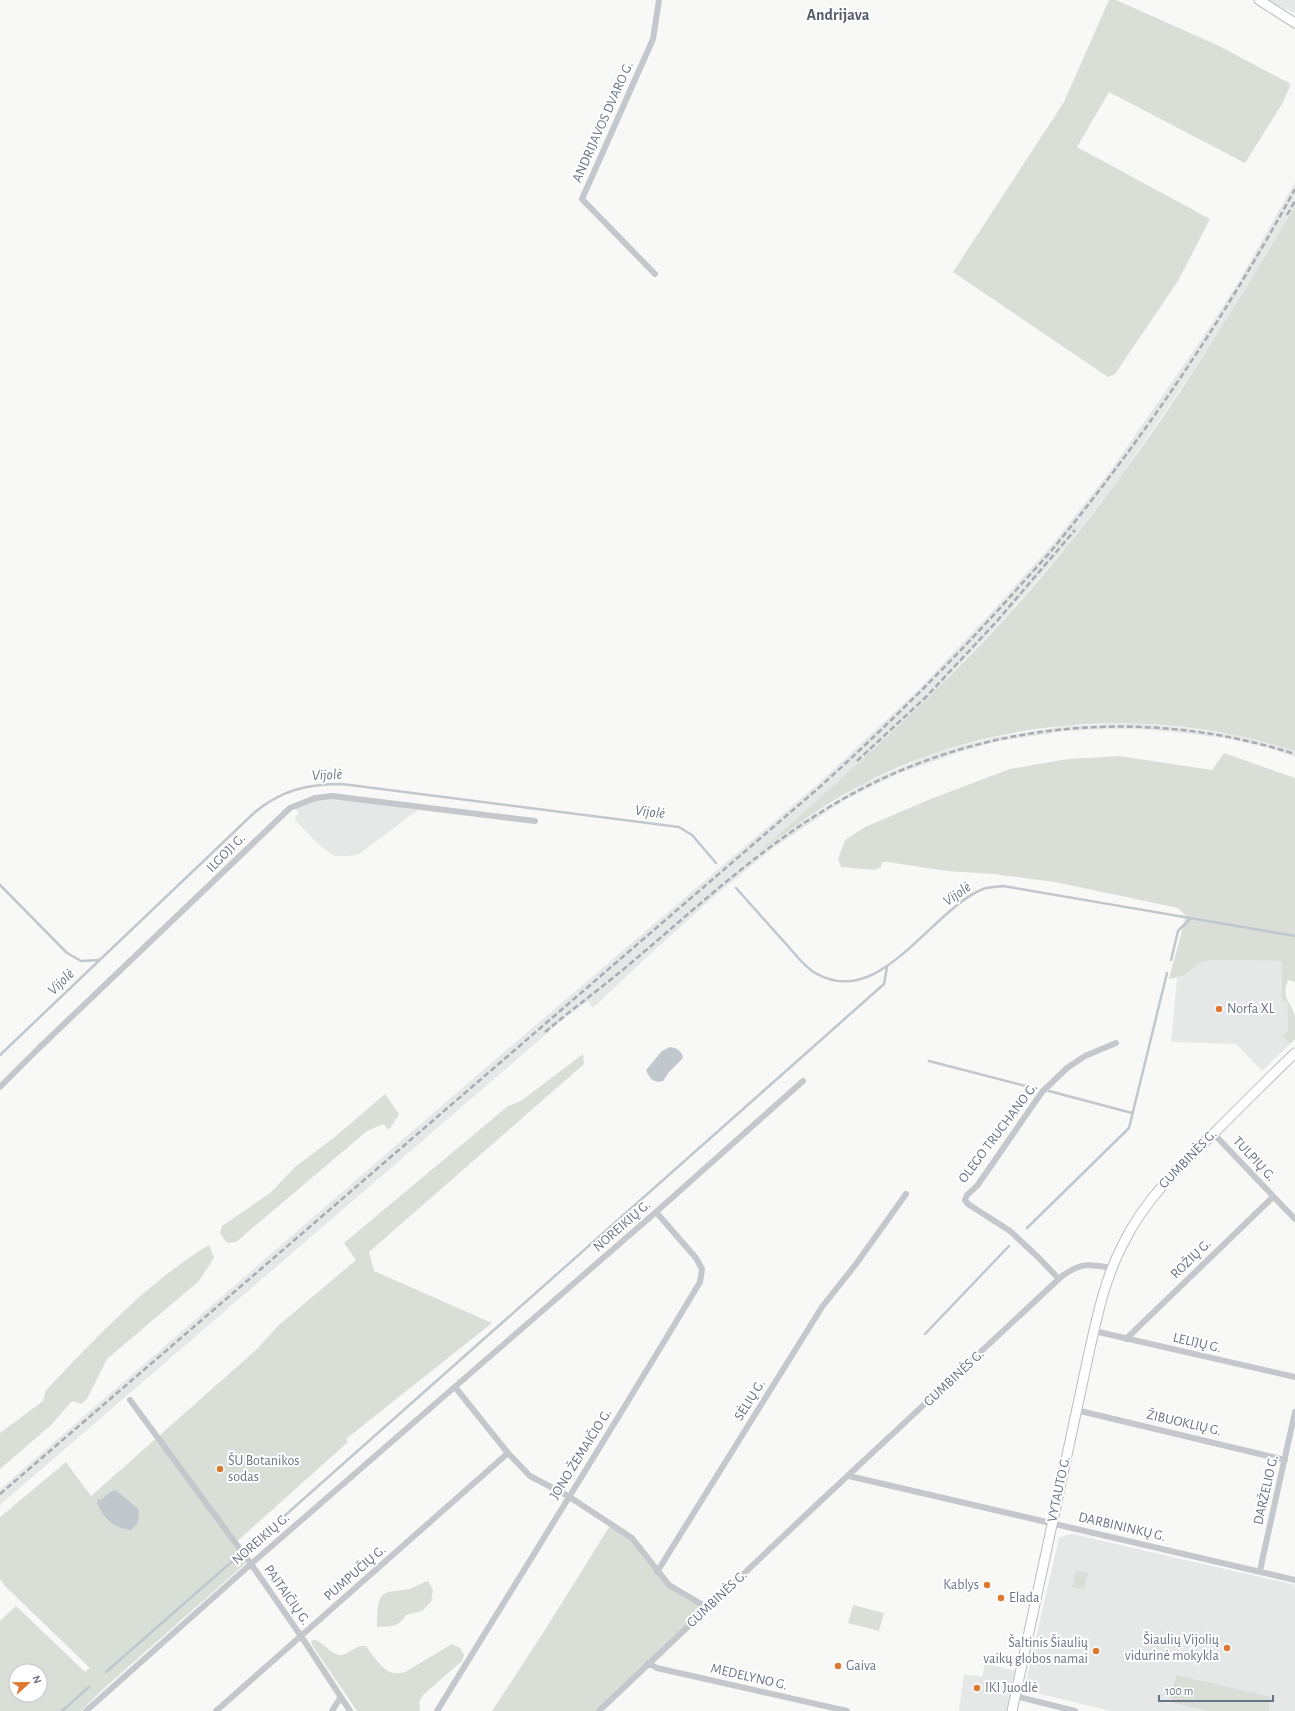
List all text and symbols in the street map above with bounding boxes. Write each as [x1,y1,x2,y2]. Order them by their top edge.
district label: Andrijava [807,7,870,24]
street label: ANDRIJAVOS DVARO G. [570,59,636,185]
water label: Vijolė [311,767,343,783]
water label: Vijolė [634,803,666,821]
street label: ILGOJI G. [204,831,248,875]
water label: Vijolė [940,879,974,909]
water label: Vijolė [45,966,77,998]
place label: Norfa XL [1227,1002,1275,1016]
marker: Norfa XL [1214,1004,1224,1014]
street label: OLEGO TRUCHANO G. [956,1080,1040,1186]
street label: GUMBINĖS G. [1154,1125,1220,1191]
street label: TULPIŲ G. [1230,1134,1278,1184]
street label: NOREIKIŲ G. [591,1198,653,1254]
street label: ROŽIŲ G. [1167,1235,1214,1282]
street label: LELIJŲ G. [1171,1331,1223,1355]
street label: GUMBINĖS G. [919,1345,987,1409]
street label: SĖLIŲ G. [729,1375,768,1423]
street label: JONO ŽEMAIČIO G. [546,1405,614,1502]
street label: ŽIBUOKLIŲ G. [1145,1406,1223,1438]
place label: ŠU Botanikos sodas [228,1452,300,1484]
street label: DARŽELIO G. [1249,1453,1281,1526]
street label: VYTAUTO G. [1045,1455,1073,1523]
marker: ŠU Botanikos sodas [215,1464,225,1474]
street label: DARBININKŲ G. [1077,1510,1167,1544]
street label: NOREIKIŲ G. [230,1511,292,1567]
street label: PUMPUČIŲ G. [320,1541,389,1603]
street label: PAITAIČIŲ G. [261,1561,314,1628]
street label: GUMBINĖS G. [682,1566,750,1630]
place label: Kablys [943,1578,979,1592]
marker: Kablys [982,1580,992,1590]
place label: Elada [1009,1591,1040,1605]
marker: Elada [996,1593,1006,1603]
place label: Šiaulių Vijolių vidurinė mokykla [1125,1631,1220,1663]
place label: Šaltinis Šiaulių vaikų globos namai [983,1634,1089,1666]
marker: Šiaulių Vijolių vidurinė mokykla [1222,1643,1232,1653]
marker: Šaltinis Šiaulių vaikų globos namai [1091,1646,1101,1656]
place label: Gaiva [846,1659,877,1673]
street label: MEDELYNO G. [709,1661,789,1693]
marker: Gaiva [833,1661,843,1671]
north arrow [8,1663,48,1703]
text: N [30,1674,43,1685]
scale bar [1159,1677,1273,1703]
place label: IKI Juodlė [985,1681,1038,1695]
marker: IKI Juodlė [972,1683,982,1693]
text: 100 m [1165,1685,1193,1697]

